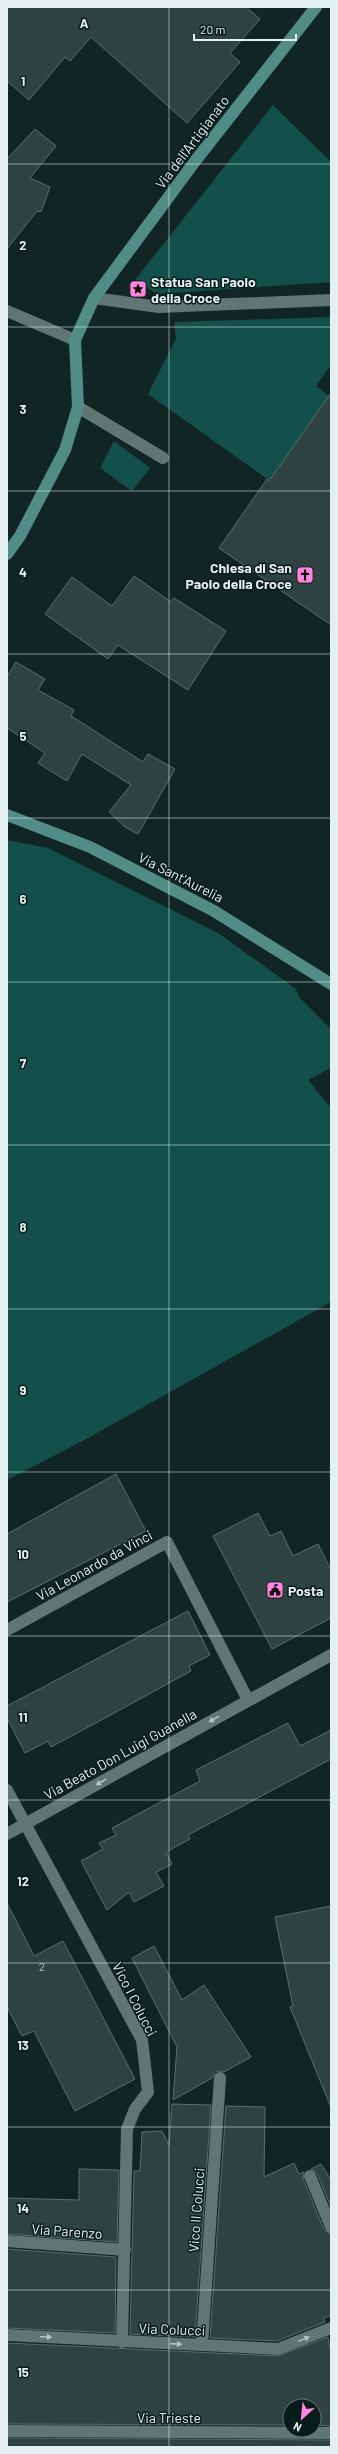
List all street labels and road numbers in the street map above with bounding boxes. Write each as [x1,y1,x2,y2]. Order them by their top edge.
street label: Via dell'Artigianato [151,92,233,192]
street label: Via Sant'Aurelia [136,848,226,906]
street label: Via Leonardo da Vinci [33,1526,155,1604]
street label: Via Beato Don Luigi Guanella [41,1705,199,1803]
street label: Vico I Colucci [109,1959,161,2039]
street label: Vico II Colucci [185,2167,207,2253]
street label: Via Parenzo [31,2220,103,2242]
street label: Via Colucci [138,2319,206,2339]
street label: Via Trieste [137,2409,201,2426]

